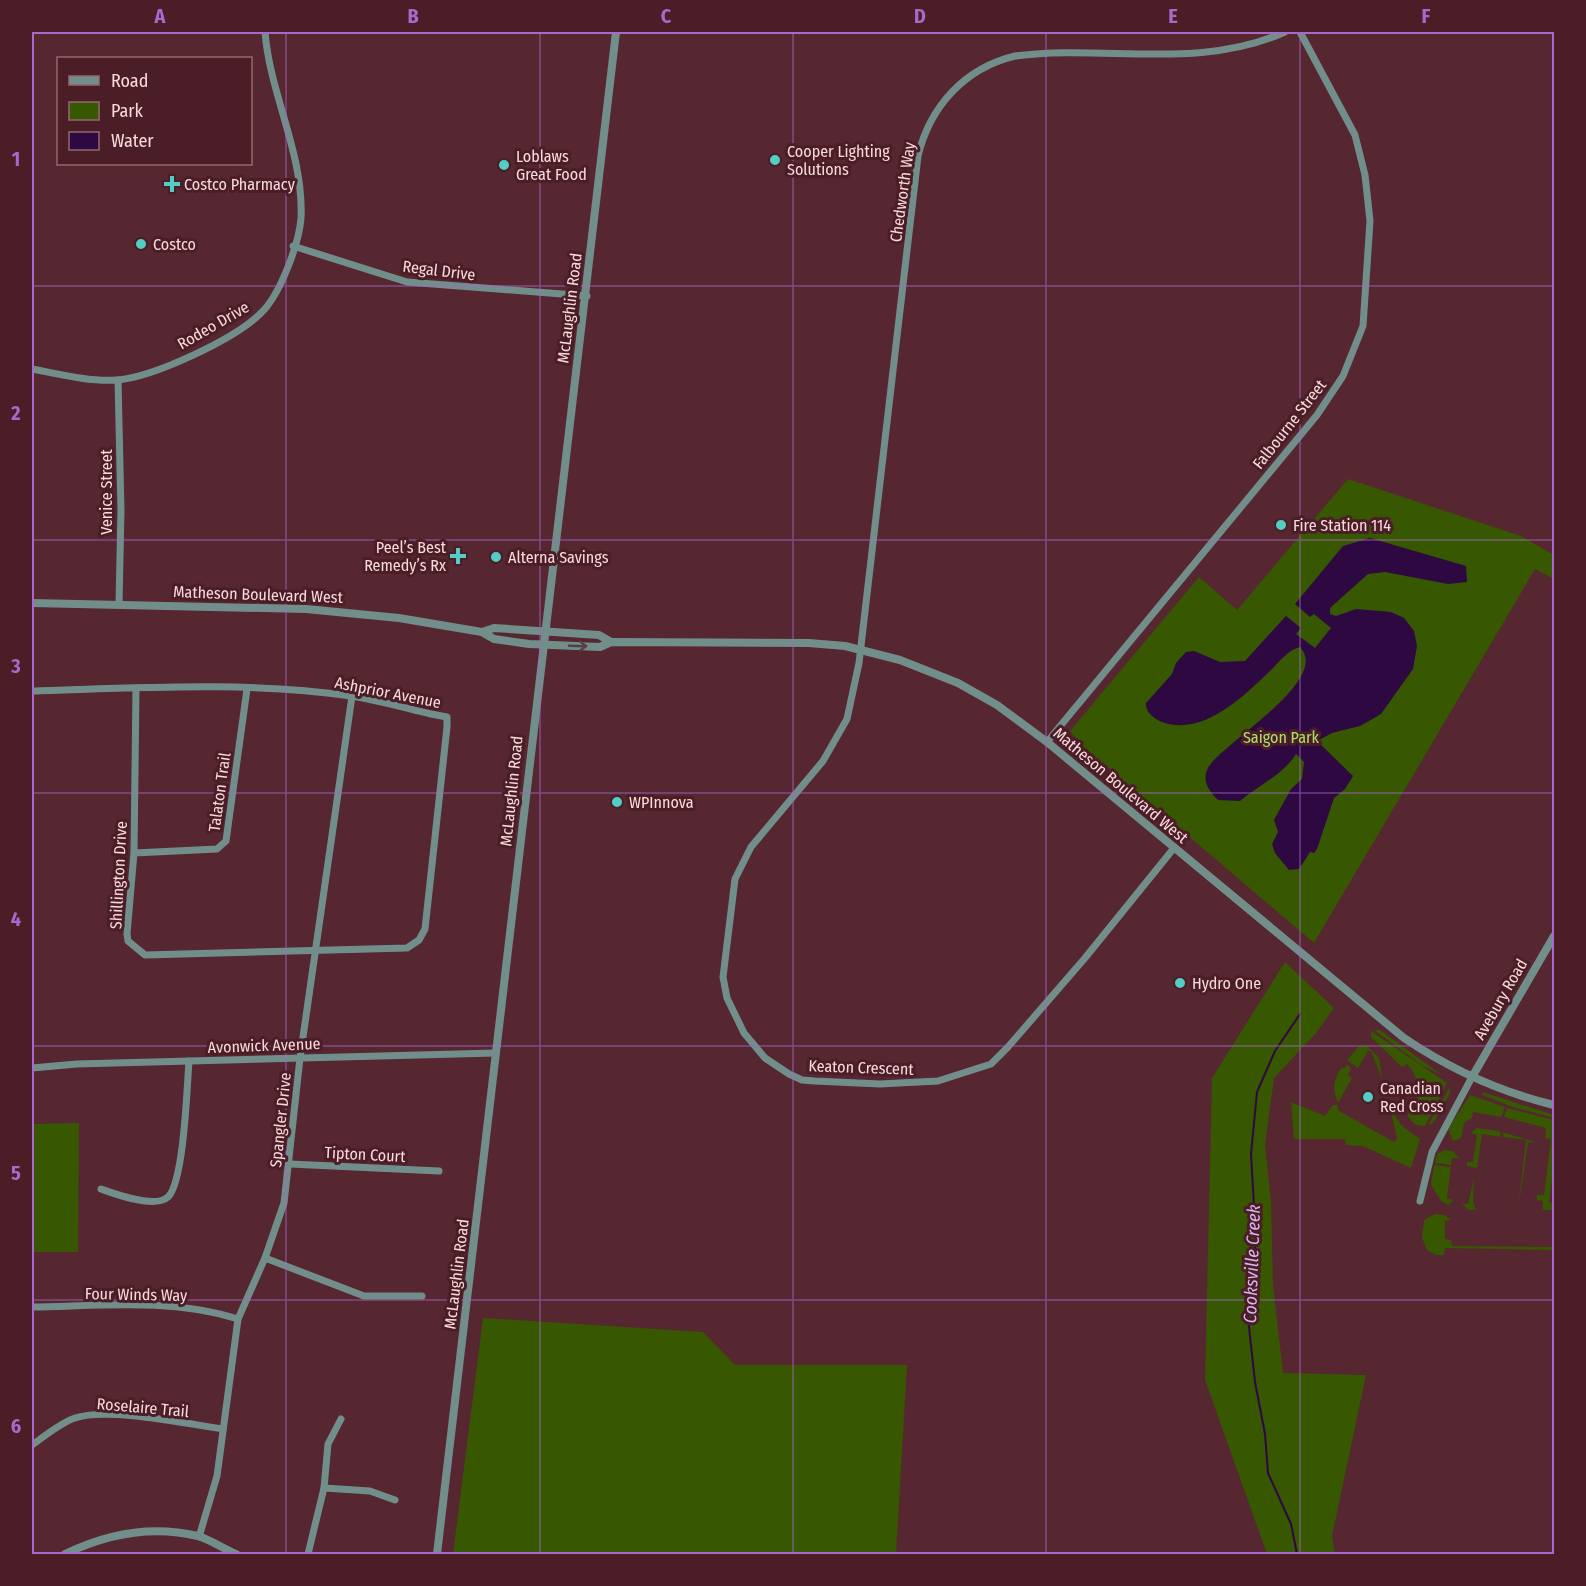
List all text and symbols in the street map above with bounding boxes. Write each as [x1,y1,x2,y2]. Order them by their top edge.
text: A [154,4,167,28]
text: B [407,4,419,28]
text: C [661,4,672,28]
text: D [914,4,926,28]
text: E [1168,4,1178,28]
text: F [1422,4,1431,28]
legend [57,57,252,165]
text: Road [111,70,148,92]
text: Park [111,100,144,122]
text: Water [111,130,154,152]
street label: Chedworth Way [886,140,919,243]
place label: Cooper Lighting Solutions [787,142,890,179]
text: 1 [12,147,20,171]
place label: Loblaws Great Food [516,147,587,184]
marker: Cooper Lighting Solutions [768,153,782,167]
marker: Loblaws Great Food [497,158,511,172]
place label: Costco Pharmacy [184,175,296,194]
marker: Costco Pharmacy [165,177,179,191]
place label: Costco [153,235,196,254]
marker: Costco [134,237,148,251]
street label: McLaughlin Road [553,252,586,364]
street label: Regal Drive [401,257,476,284]
street label: Rodeo Drive [174,297,252,354]
street label: Falbourne Street [1249,375,1331,473]
text: 2 [10,401,21,425]
street label: Venice Street [97,448,116,535]
place label: Fire Station 114 [1293,516,1391,535]
marker: Fire Station 114 [1274,518,1288,532]
place label: Peel’s Best Remedy’s Rx [364,538,447,575]
place label: Alterna Savings [508,548,609,567]
marker: Peel’s Best Remedy’s Rx [451,549,465,563]
marker: Alterna Savings [489,550,503,564]
street label: Matheson Boulevard West [173,582,344,607]
one-way arrow [567,640,587,651]
text: 3 [10,654,21,678]
street label: Ashprior Avenue [333,673,443,712]
street label: Matheson Boulevard West [1050,724,1192,848]
park label: Saigon Park [1243,728,1320,747]
street label: McLaughlin Road [496,735,527,847]
street label: Talaton Trail [205,751,234,833]
place label: WPInnova [629,793,694,812]
marker: WPInnova [610,795,624,809]
street label: Shillington Drive [106,820,131,930]
text: 4 [11,907,21,931]
street label: Avebury Road [1470,956,1531,1043]
place label: Hydro One [1192,974,1261,993]
marker: Hydro One [1173,976,1187,990]
street label: Avonwick Avenue [207,1034,321,1057]
street label: Keaton Crescent [808,1056,915,1079]
street label: Spangler Drive [266,1072,295,1168]
place label: Canadian Red Cross [1380,1079,1444,1116]
marker: Canadian Red Cross [1361,1090,1375,1104]
street label: Tipton Court [324,1143,407,1166]
text: 5 [11,1161,21,1185]
water label: Cooksville Creek [1239,1204,1265,1324]
street label: McLaughlin Road [440,1218,473,1330]
street label: Four Winds Way [85,1284,188,1305]
street label: Roselaire Trail [96,1394,190,1421]
text: 6 [11,1414,21,1438]

